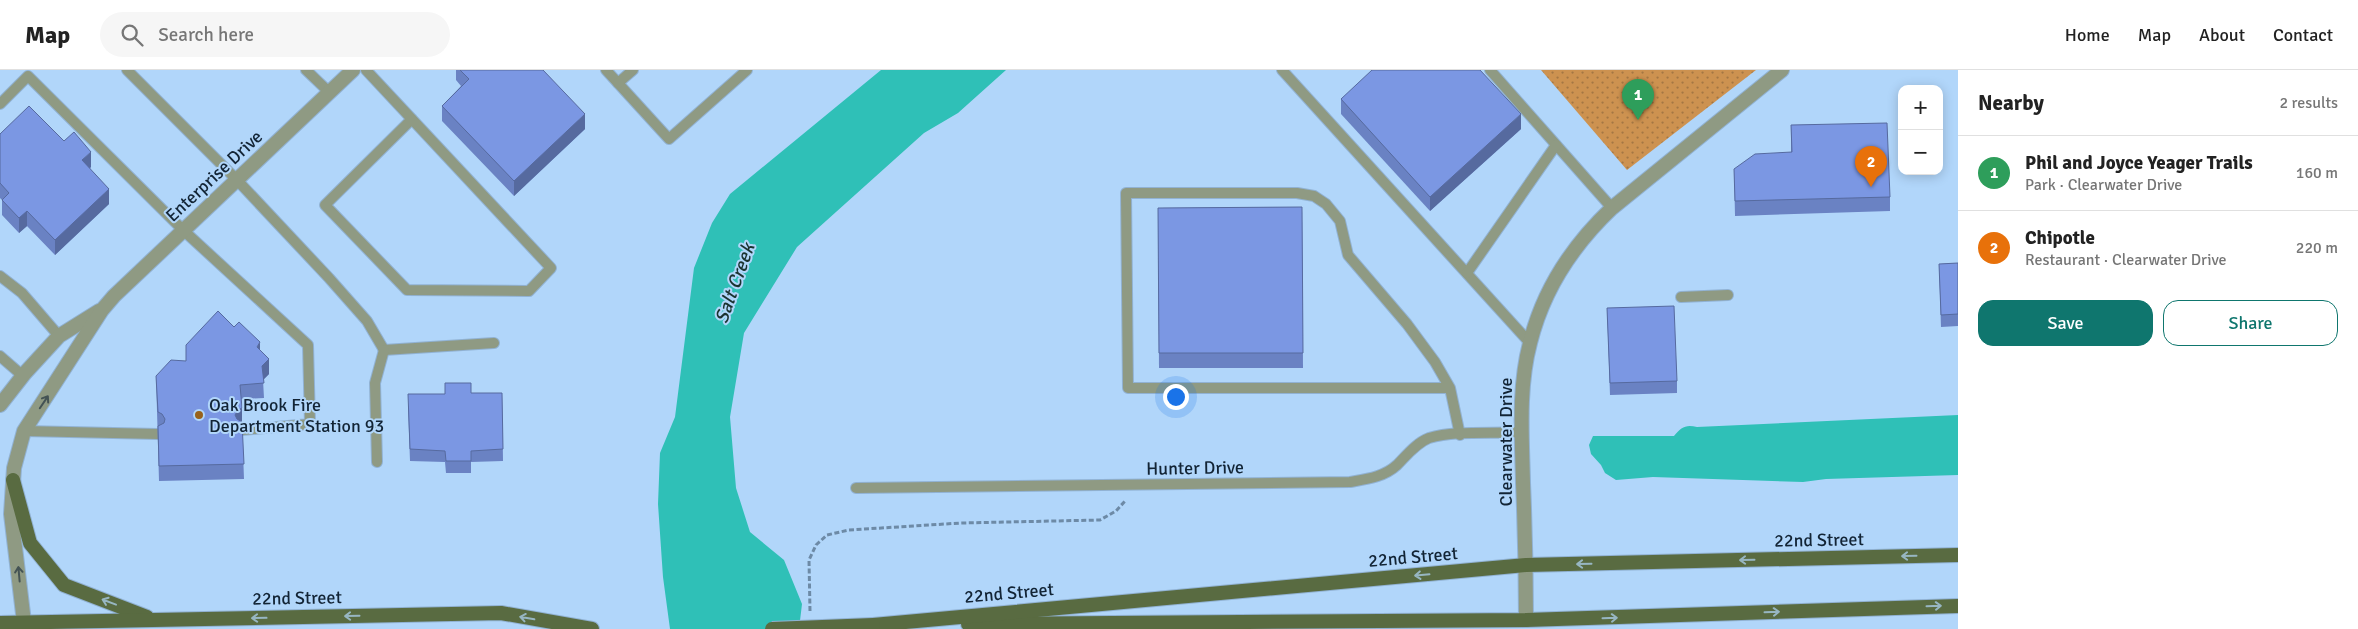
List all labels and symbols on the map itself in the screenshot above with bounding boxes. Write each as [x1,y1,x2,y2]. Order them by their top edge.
pin: 1 [1622,79,1654,120]
street label: Enterprise Drive [161,126,267,226]
pin: 2 [1855,146,1887,187]
water label: Salt Creek [709,239,761,326]
street label: Clearwater Drive [1495,378,1517,506]
your location [1163,384,1189,410]
place label: Oak Brook Fire Department Station 93 [209,394,384,437]
one-way arrow [39,395,49,409]
marker: Oak Brook Fire Department Station 93 [193,409,205,421]
street label: Hunter Drive [1146,456,1244,480]
street label: 22nd Street [1774,528,1864,552]
street label: 22nd Street [1367,542,1459,572]
one-way arrow [1902,551,1918,561]
one-way arrow [1739,555,1756,565]
one-way arrow [1577,559,1593,569]
one-way arrow [14,566,24,582]
one-way arrow [1415,570,1431,579]
street label: 22nd Street [963,578,1055,608]
street label: 22nd Street [252,586,342,610]
one-way arrow [102,597,118,606]
one-way arrow [1926,602,1942,611]
one-way arrow [1764,607,1780,617]
one-way arrow [345,611,361,621]
one-way arrow [520,612,536,622]
one-way arrow [251,613,267,623]
one-way arrow [1601,613,1617,622]

